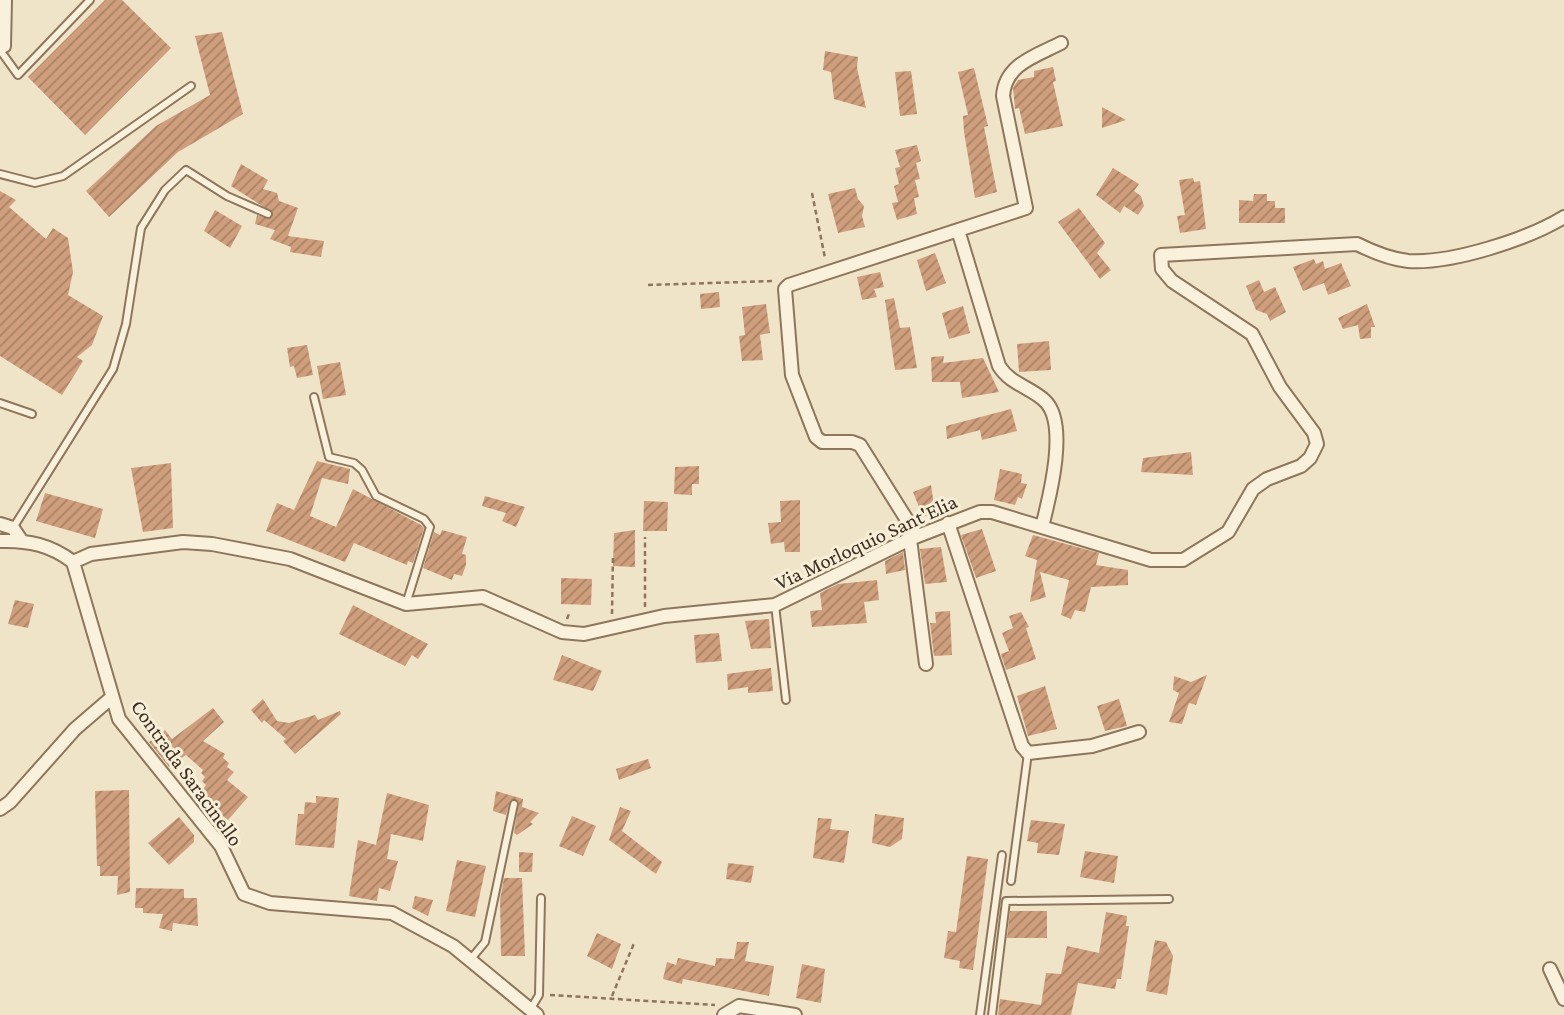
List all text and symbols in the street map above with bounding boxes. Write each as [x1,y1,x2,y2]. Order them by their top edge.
street label: Via Morloquio Sant'Elia [771,489,961,595]
street label: Contrada Saracinello [126,695,248,851]

